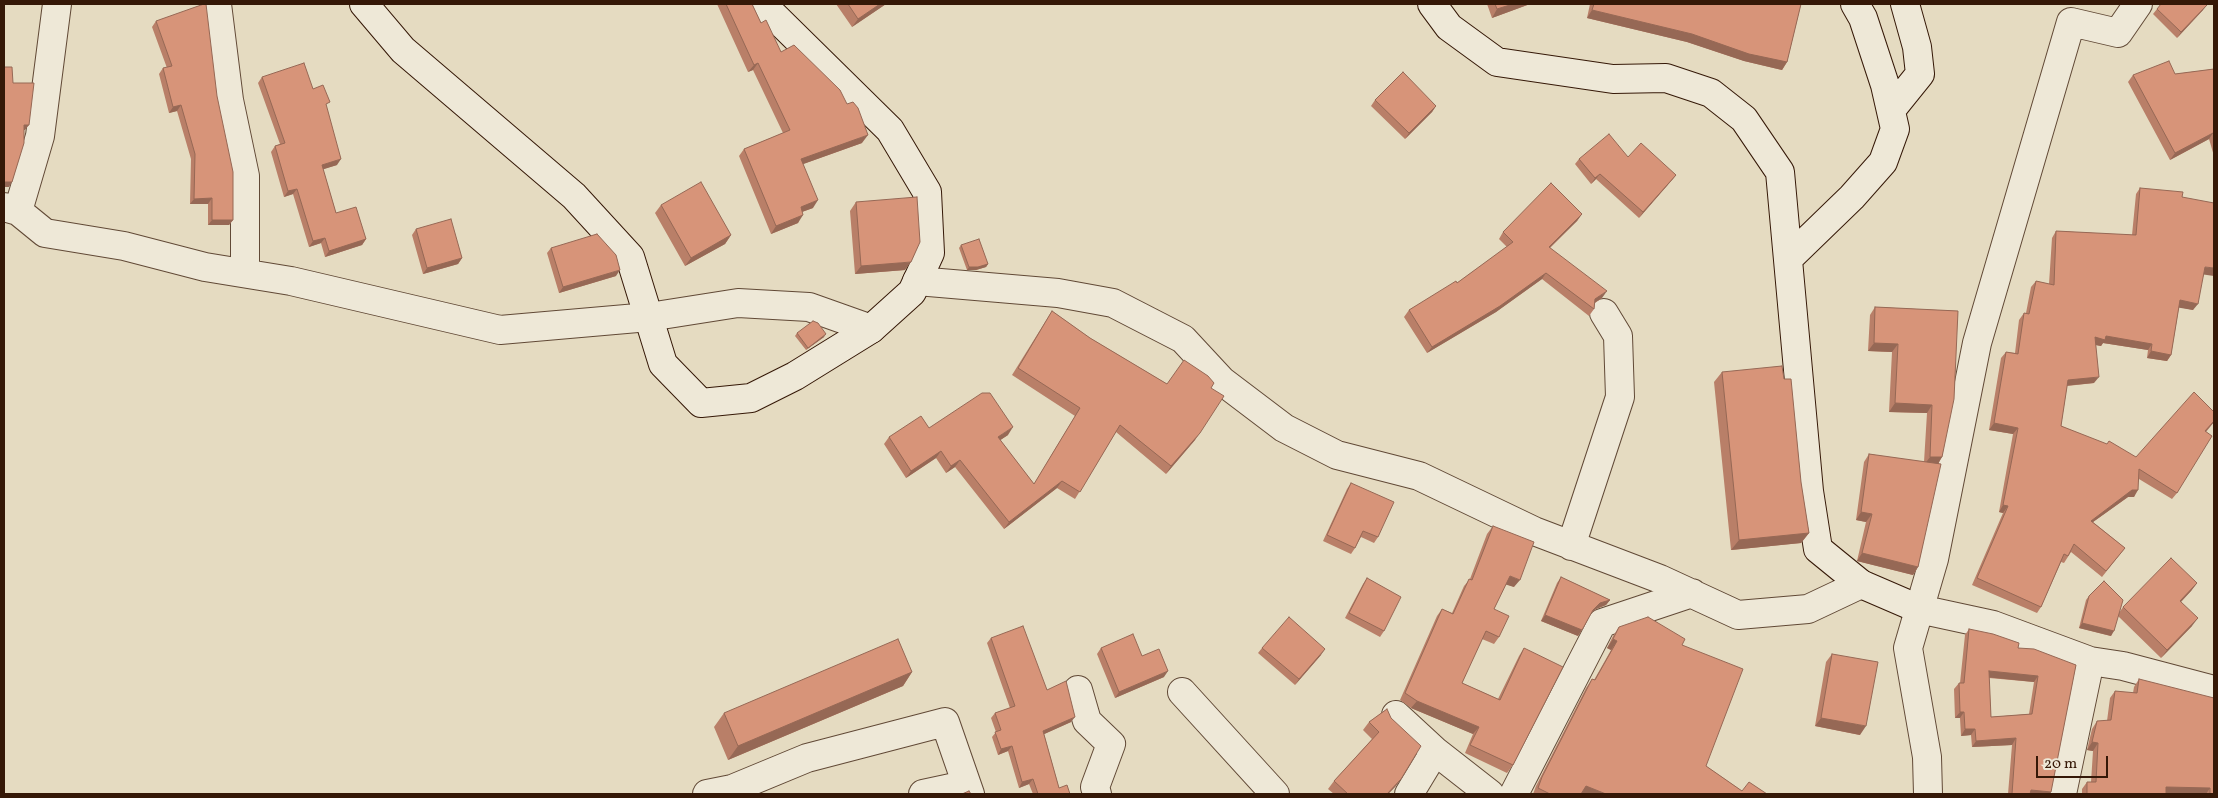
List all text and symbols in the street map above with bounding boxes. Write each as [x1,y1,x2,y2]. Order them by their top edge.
scale bar [2038,746,2110,778]
text: 20 m [2044,754,2077,775]

